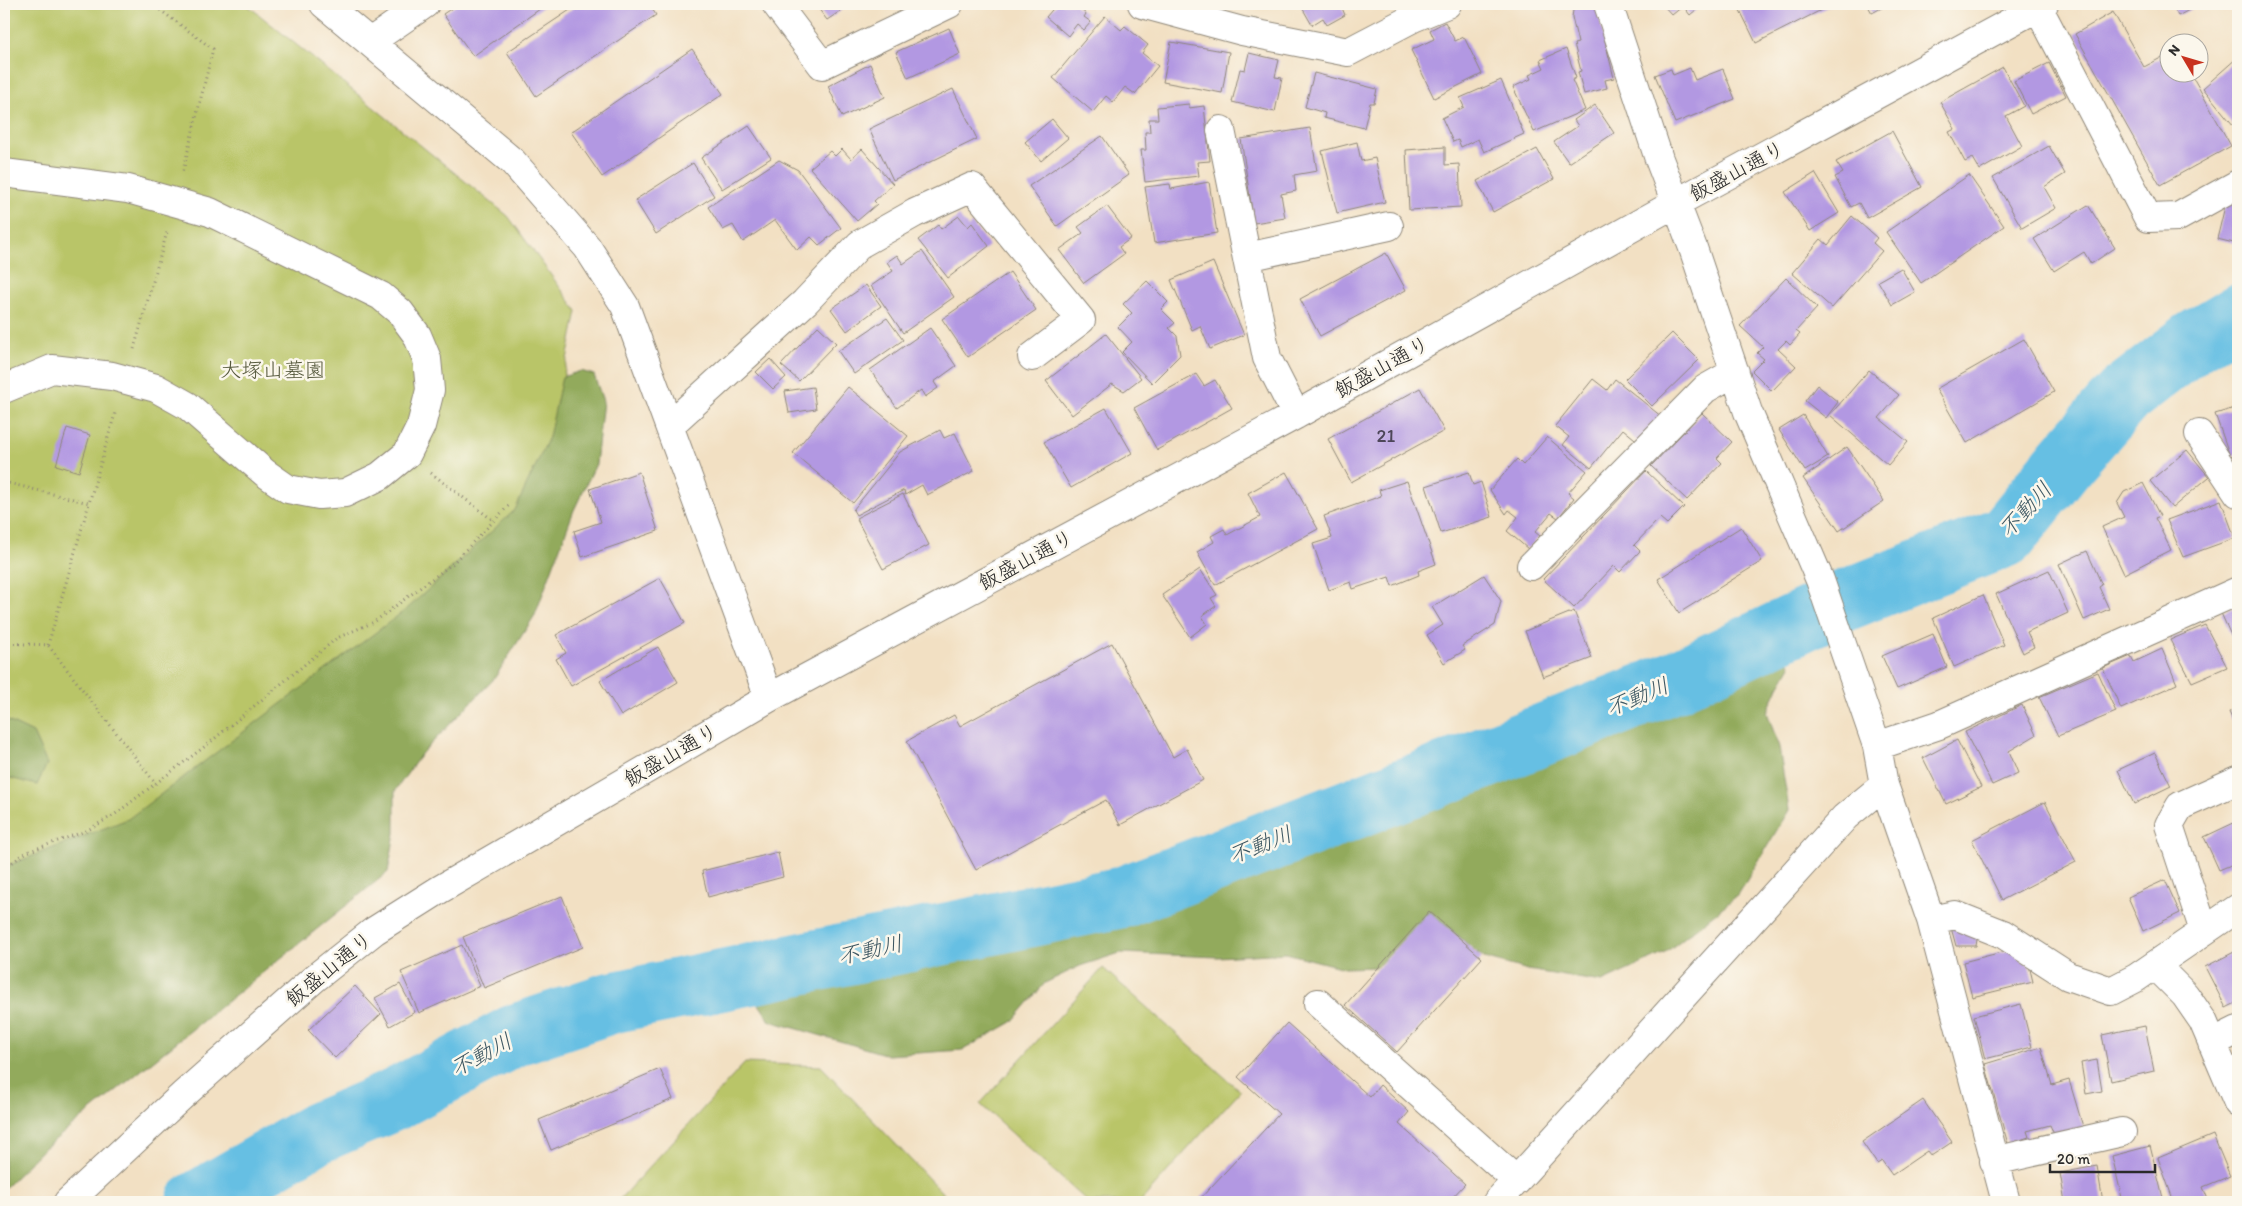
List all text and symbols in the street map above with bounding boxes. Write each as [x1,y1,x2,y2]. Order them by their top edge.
north arrow [2160,32,2210,82]
text: N [2165,41,2184,59]
street label: 飯盛山通り [1685,135,1789,206]
street label: 飯盛山通り [1330,330,1434,403]
park label: 大塚山墓園 [221,357,326,382]
house number: 21 [1377,424,1396,447]
water label: 不動川 [1993,476,2058,543]
street label: 飯盛山通り [974,524,1078,595]
water label: 不動川 [1602,672,1673,721]
street label: 飯盛山通り [619,717,722,792]
water label: 不動川 [1225,820,1296,869]
street label: 飯盛山通り [280,926,377,1011]
water label: 不動川 [835,929,905,970]
water label: 不動川 [446,1027,517,1082]
scale bar [2050,1141,2154,1173]
text: 20 m [2057,1150,2091,1168]

